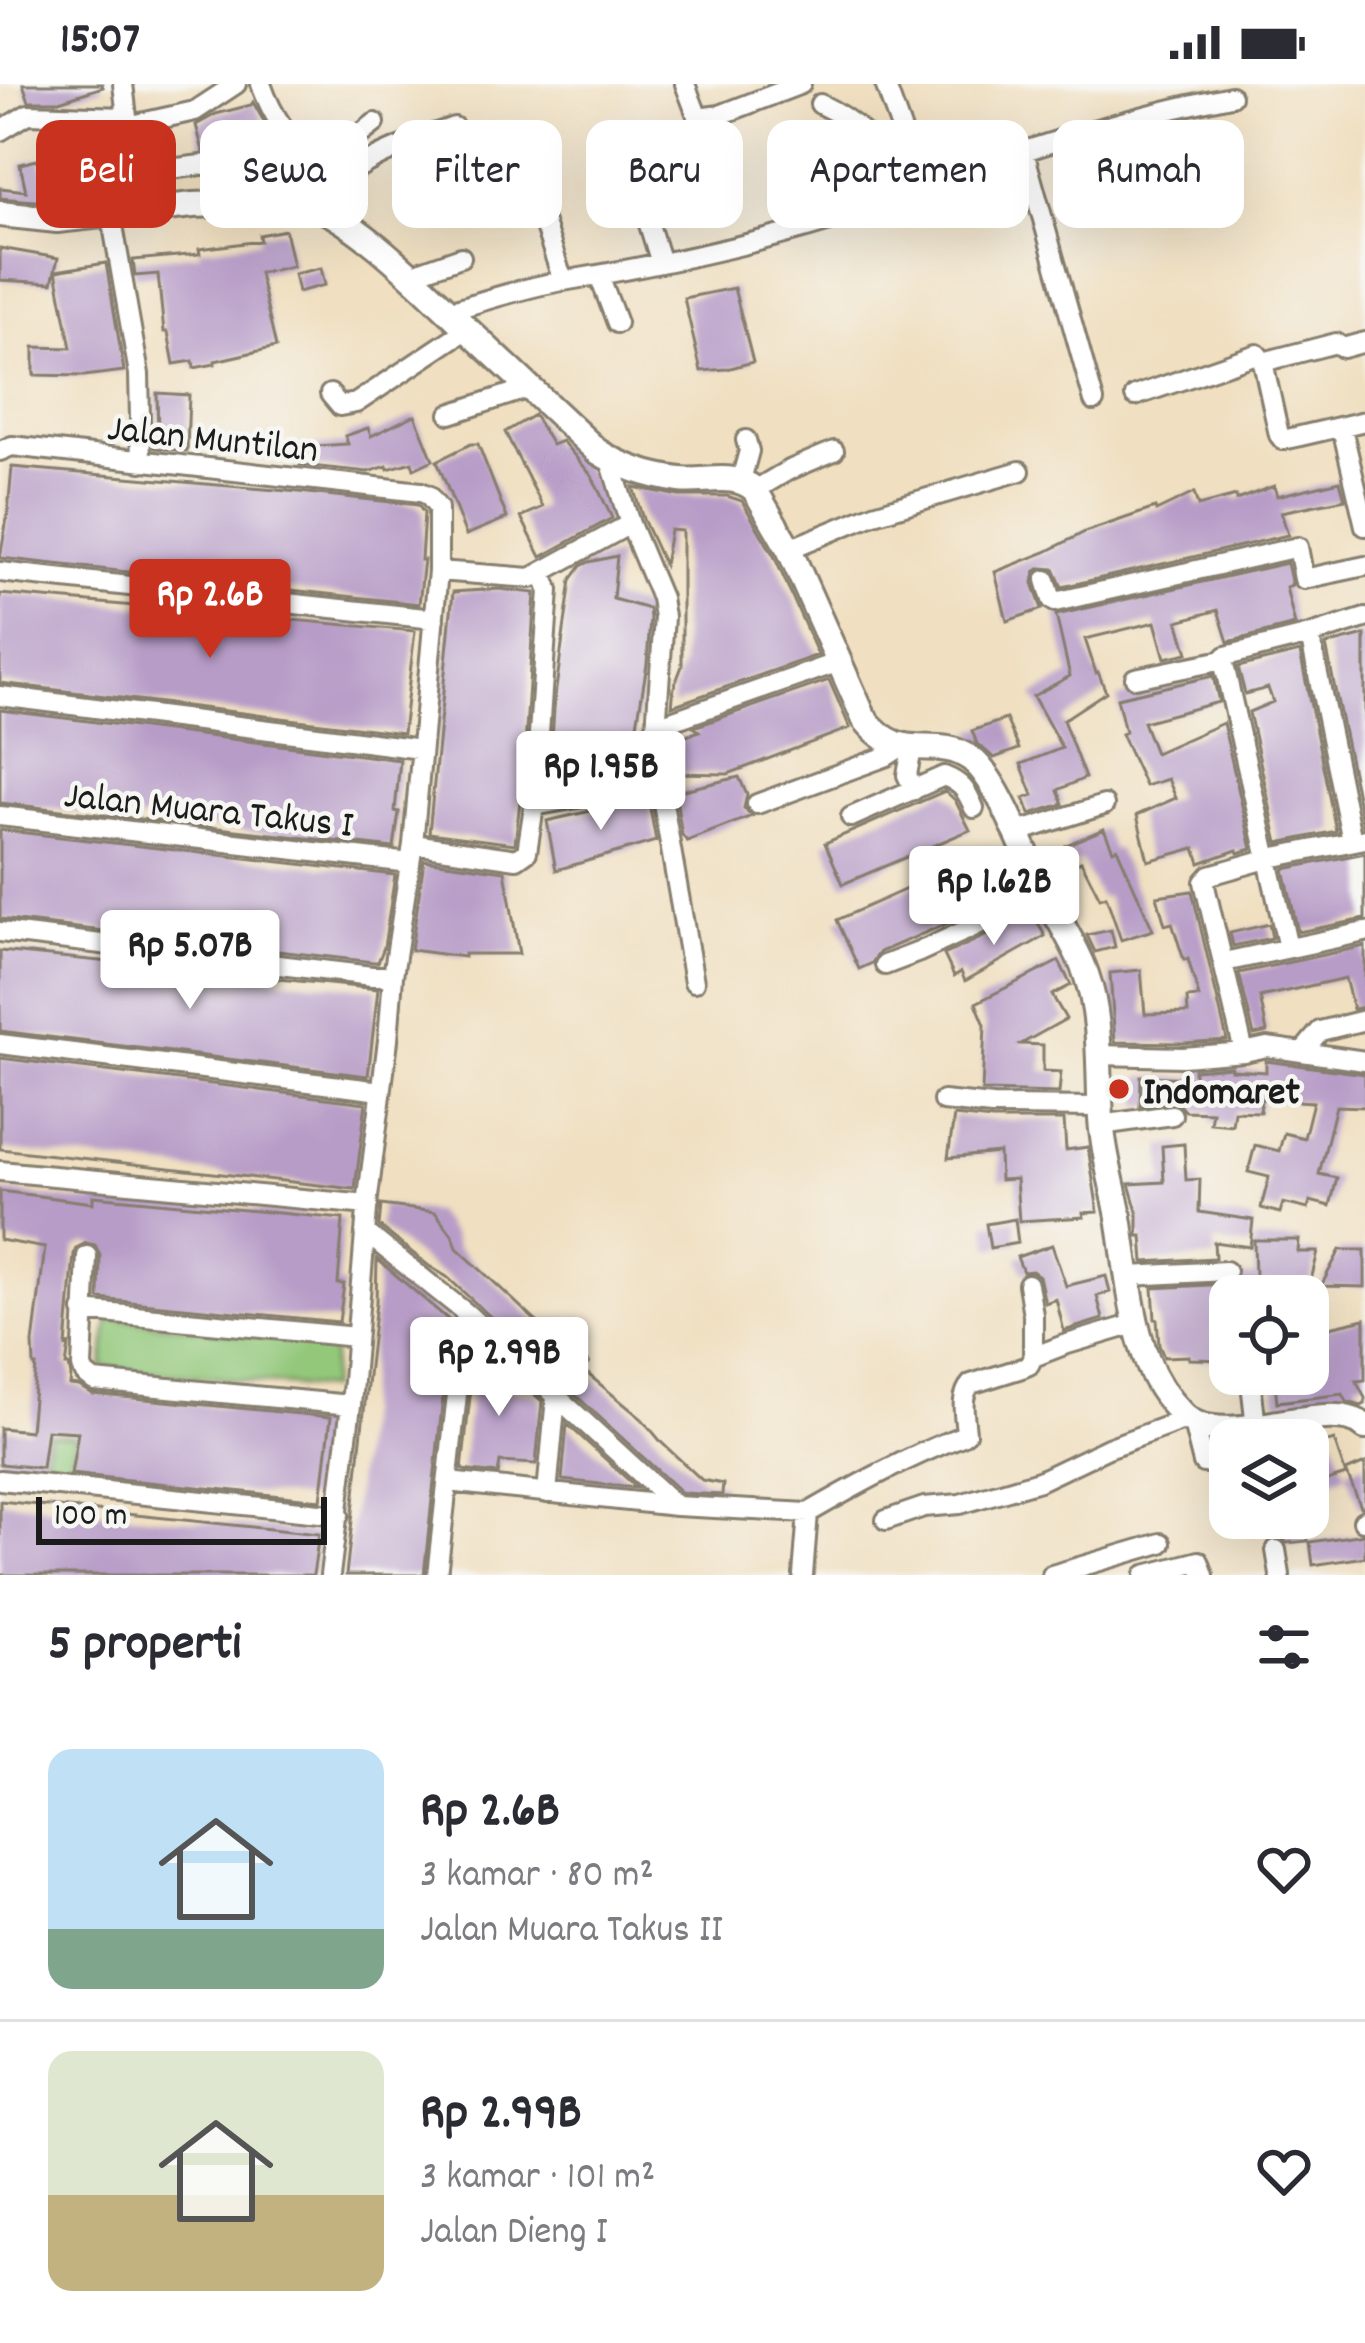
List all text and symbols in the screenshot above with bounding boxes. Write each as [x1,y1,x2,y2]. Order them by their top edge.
text: 15:07 [60,10,140,74]
chip: Beli [36,120,176,228]
chip: Sewa [200,120,368,228]
chip: Filter [392,120,562,228]
chip: Baru [586,120,743,228]
chip: Apartemen [767,120,1029,228]
chip: Rumah [1053,120,1244,228]
street label: Jalan Muntilan [104,404,321,481]
pin: Rp 2.6B [99,559,321,661]
text: Rp 2.6B [156,570,264,625]
pin: Rp 1.95B [477,731,725,833]
text: Rp 1.95B [543,742,659,797]
street label: Jalan Muara Takus I [61,771,356,856]
pin: Rp 1.62B [870,846,1118,948]
text: Rp 1.62B [936,857,1052,912]
pin: Rp 5.07B [66,910,314,1012]
text: Rp 5.07B [127,921,253,976]
place label: Indomaret [1143,1068,1300,1123]
marker: Indomaret [1106,1076,1132,1102]
map controls [1209,1275,1329,1539]
button: locate [1209,1275,1329,1395]
pin: Rp 2.99B [375,1317,623,1419]
text: Rp 2.99B [437,1328,561,1383]
button: layers [1209,1419,1329,1539]
scale bar [36,1491,327,1544]
text: 100 m [54,1494,127,1541]
text: 5 properti [48,1611,241,1683]
icon: filters [1251,1614,1317,1680]
text: Rp 2.6B [420,1778,560,1850]
icon: home [144,1797,288,1941]
icon: heart [1251,1836,1317,1902]
text: 3 kamar · 80 m² [420,1850,654,1905]
text: Jalan Muara Takus II [420,1905,723,1960]
text: Rp 2.99B [420,2080,582,2152]
icon: home [144,2099,288,2243]
icon: heart [1251,2138,1317,2204]
text: 3 kamar · 101 m² [420,2152,655,2207]
text: Jalan Dieng I [420,2207,608,2262]

